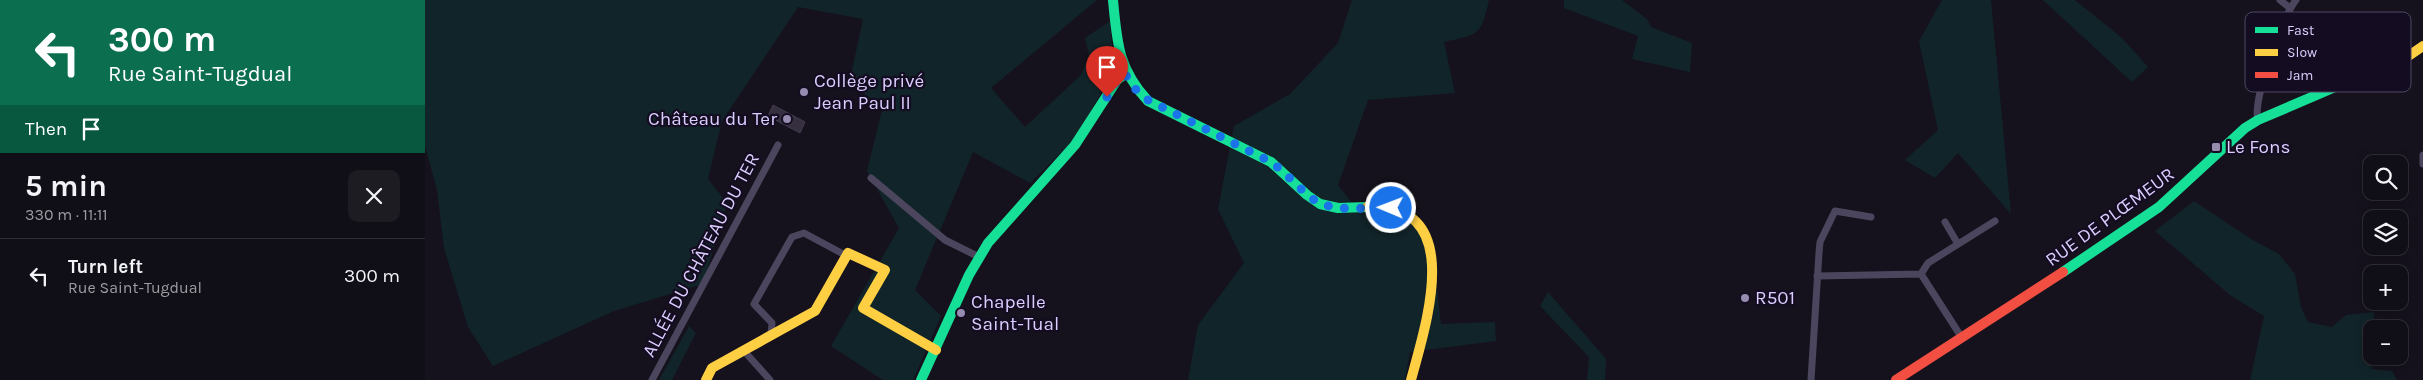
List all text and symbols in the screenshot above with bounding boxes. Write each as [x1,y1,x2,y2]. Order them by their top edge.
legend [2245,12,2411,92]
text: 300 m [108,19,216,60]
icon: left [25,20,90,85]
text: Fast [2287,22,2314,39]
text: Slow [2287,44,2317,61]
pin [1086,46,1128,97]
icon: arrive [1093,53,1121,81]
text: Rue Saint-Tugdual [108,61,292,87]
text: Jam [2287,67,2313,84]
place label: Collège privé Jean Paul II [814,70,924,114]
marker: Collège privé Jean Paul II [798,86,810,98]
place label: Château du Ter [648,108,777,130]
marker: Château du Ter [781,113,793,125]
icon: arrive [77,115,105,143]
text: Then [25,118,67,140]
place label: Le Fons [2226,136,2290,158]
marker: Le Fons [2210,141,2222,153]
street label: ALLÉE DU CHÂTEAU DU TER [637,149,764,361]
map controls [2363,155,2408,365]
button: search [2363,155,2408,200]
street label: RUE DE PLŒMEUR [2041,163,2179,271]
text: 5 min [25,168,107,204]
button: close [348,170,400,222]
position arrow [1364,181,1416,233]
text: 330 m · 11:11 [25,205,107,224]
button: layers [2363,210,2408,255]
text: Turn left [68,256,143,278]
icon: left [25,262,53,290]
text: 300 m [344,265,400,287]
button: + [2363,265,2408,310]
text: Rue Saint-Tugdual [68,278,202,297]
place label: R501 [1755,287,1795,309]
place label: Chapelle Saint-Tual [971,291,1059,335]
marker: R501 [1739,292,1751,304]
marker: Chapelle Saint-Tual [955,307,967,319]
button: − [2363,320,2408,365]

